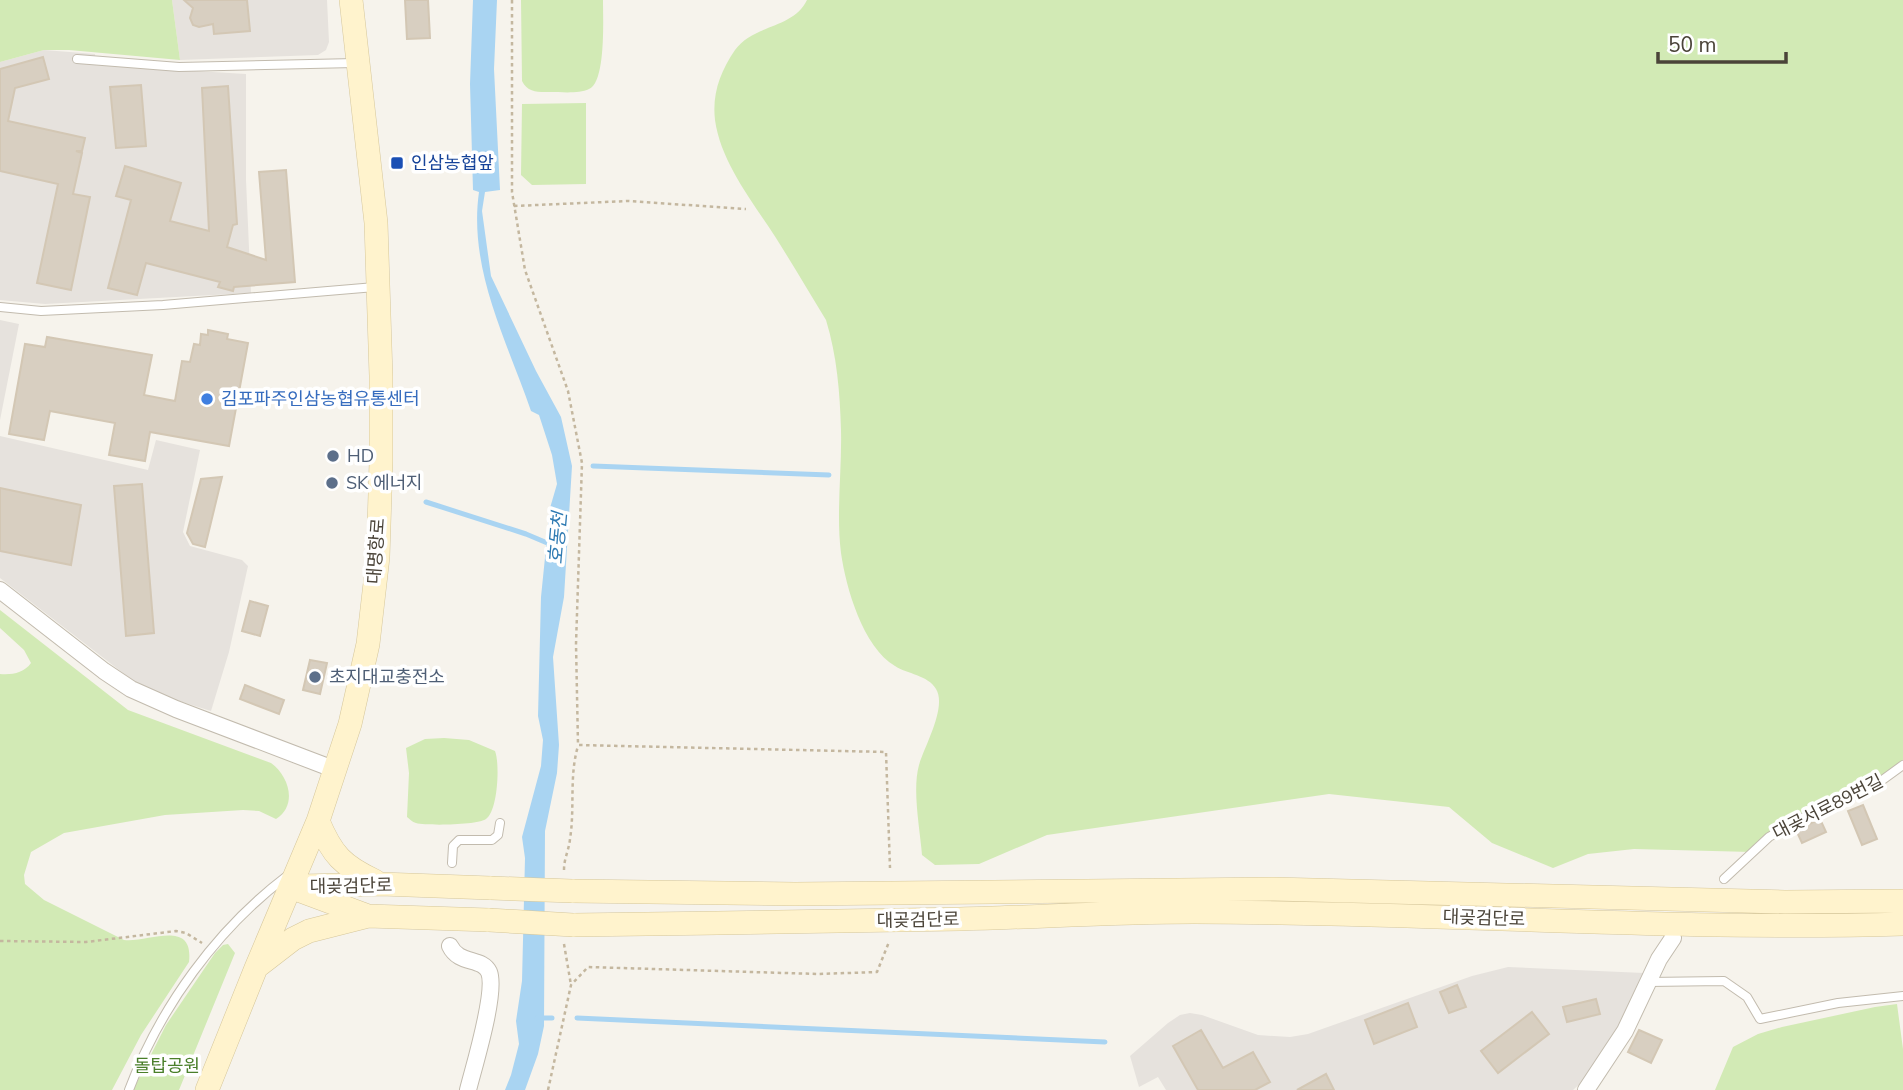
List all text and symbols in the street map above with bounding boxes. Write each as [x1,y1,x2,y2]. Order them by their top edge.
scale bar [1658,21,1786,65]
text: 50 m [1668,31,1717,59]
place label: 인삼농협앞 [411,151,494,175]
marker: 인삼농협앞 [389,155,405,171]
place label: 김포파주인삼농협유통센터 [221,387,420,411]
marker: 김포파주인삼농협유통센터 [199,391,215,407]
place label: HD [347,444,374,468]
marker: HD [325,448,341,464]
place label: SK 에너지 [346,471,423,495]
marker: SK 에너지 [324,475,340,491]
water label: 호동천 [543,509,573,565]
street label: 대명항로 [362,517,390,585]
place label: 초지대교충전소 [329,665,445,689]
marker: 초지대교충전소 [307,669,323,685]
street label: 대곶서로89번길 [1769,769,1887,845]
street label: 대곶검단로 [309,873,393,899]
street label: 대곶검단로 [1442,905,1526,931]
street label: 대곶검단로 [876,907,960,933]
park label: 돌탑공원 [134,1054,200,1078]

